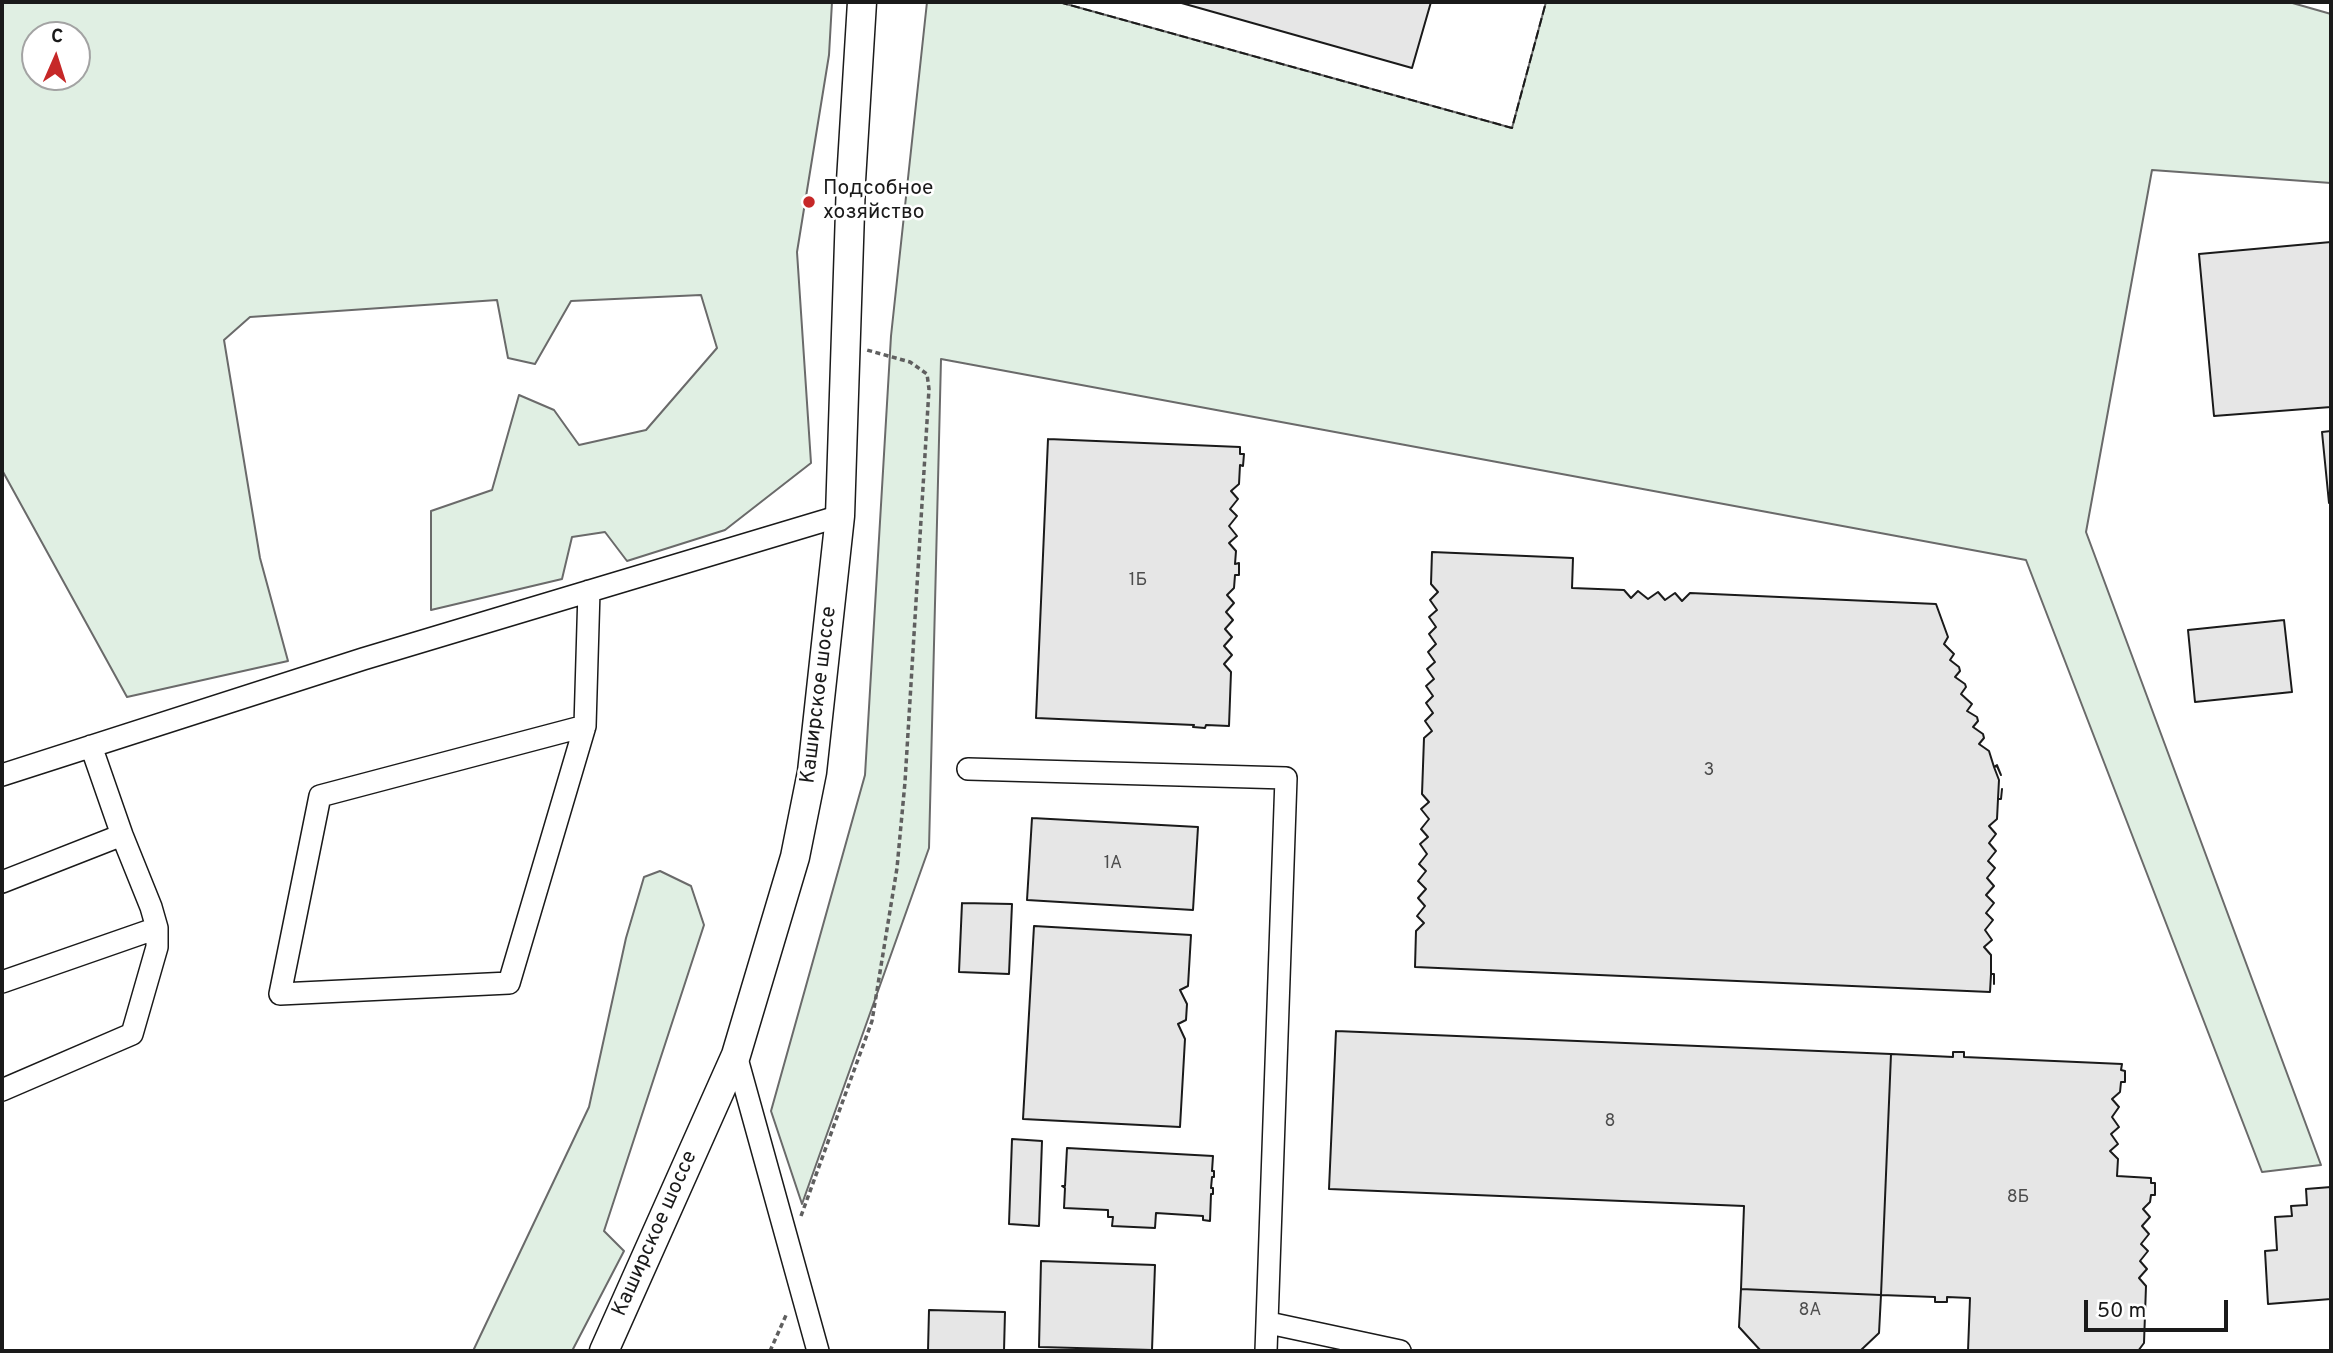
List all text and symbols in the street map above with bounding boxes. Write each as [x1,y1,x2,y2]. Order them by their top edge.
north arrow [21,21,91,91]
text: С [50,25,64,49]
place label: Подсобное хозяйство [823,177,933,227]
marker: Подсобное хозяйство [801,194,817,210]
house number: 1Б [1129,570,1147,592]
street label: Каширское шоссе [797,605,843,785]
house number: 3 [1704,760,1714,782]
house number: 1А [1104,853,1122,875]
house number: 8 [1605,1111,1615,1133]
street label: Каширское шоссе [608,1147,704,1321]
house number: 8Б [2007,1187,2029,1209]
scale bar [2088,1286,2232,1330]
text: 50 m [2097,1298,2146,1325]
house number: 8А [1798,1300,1822,1322]

